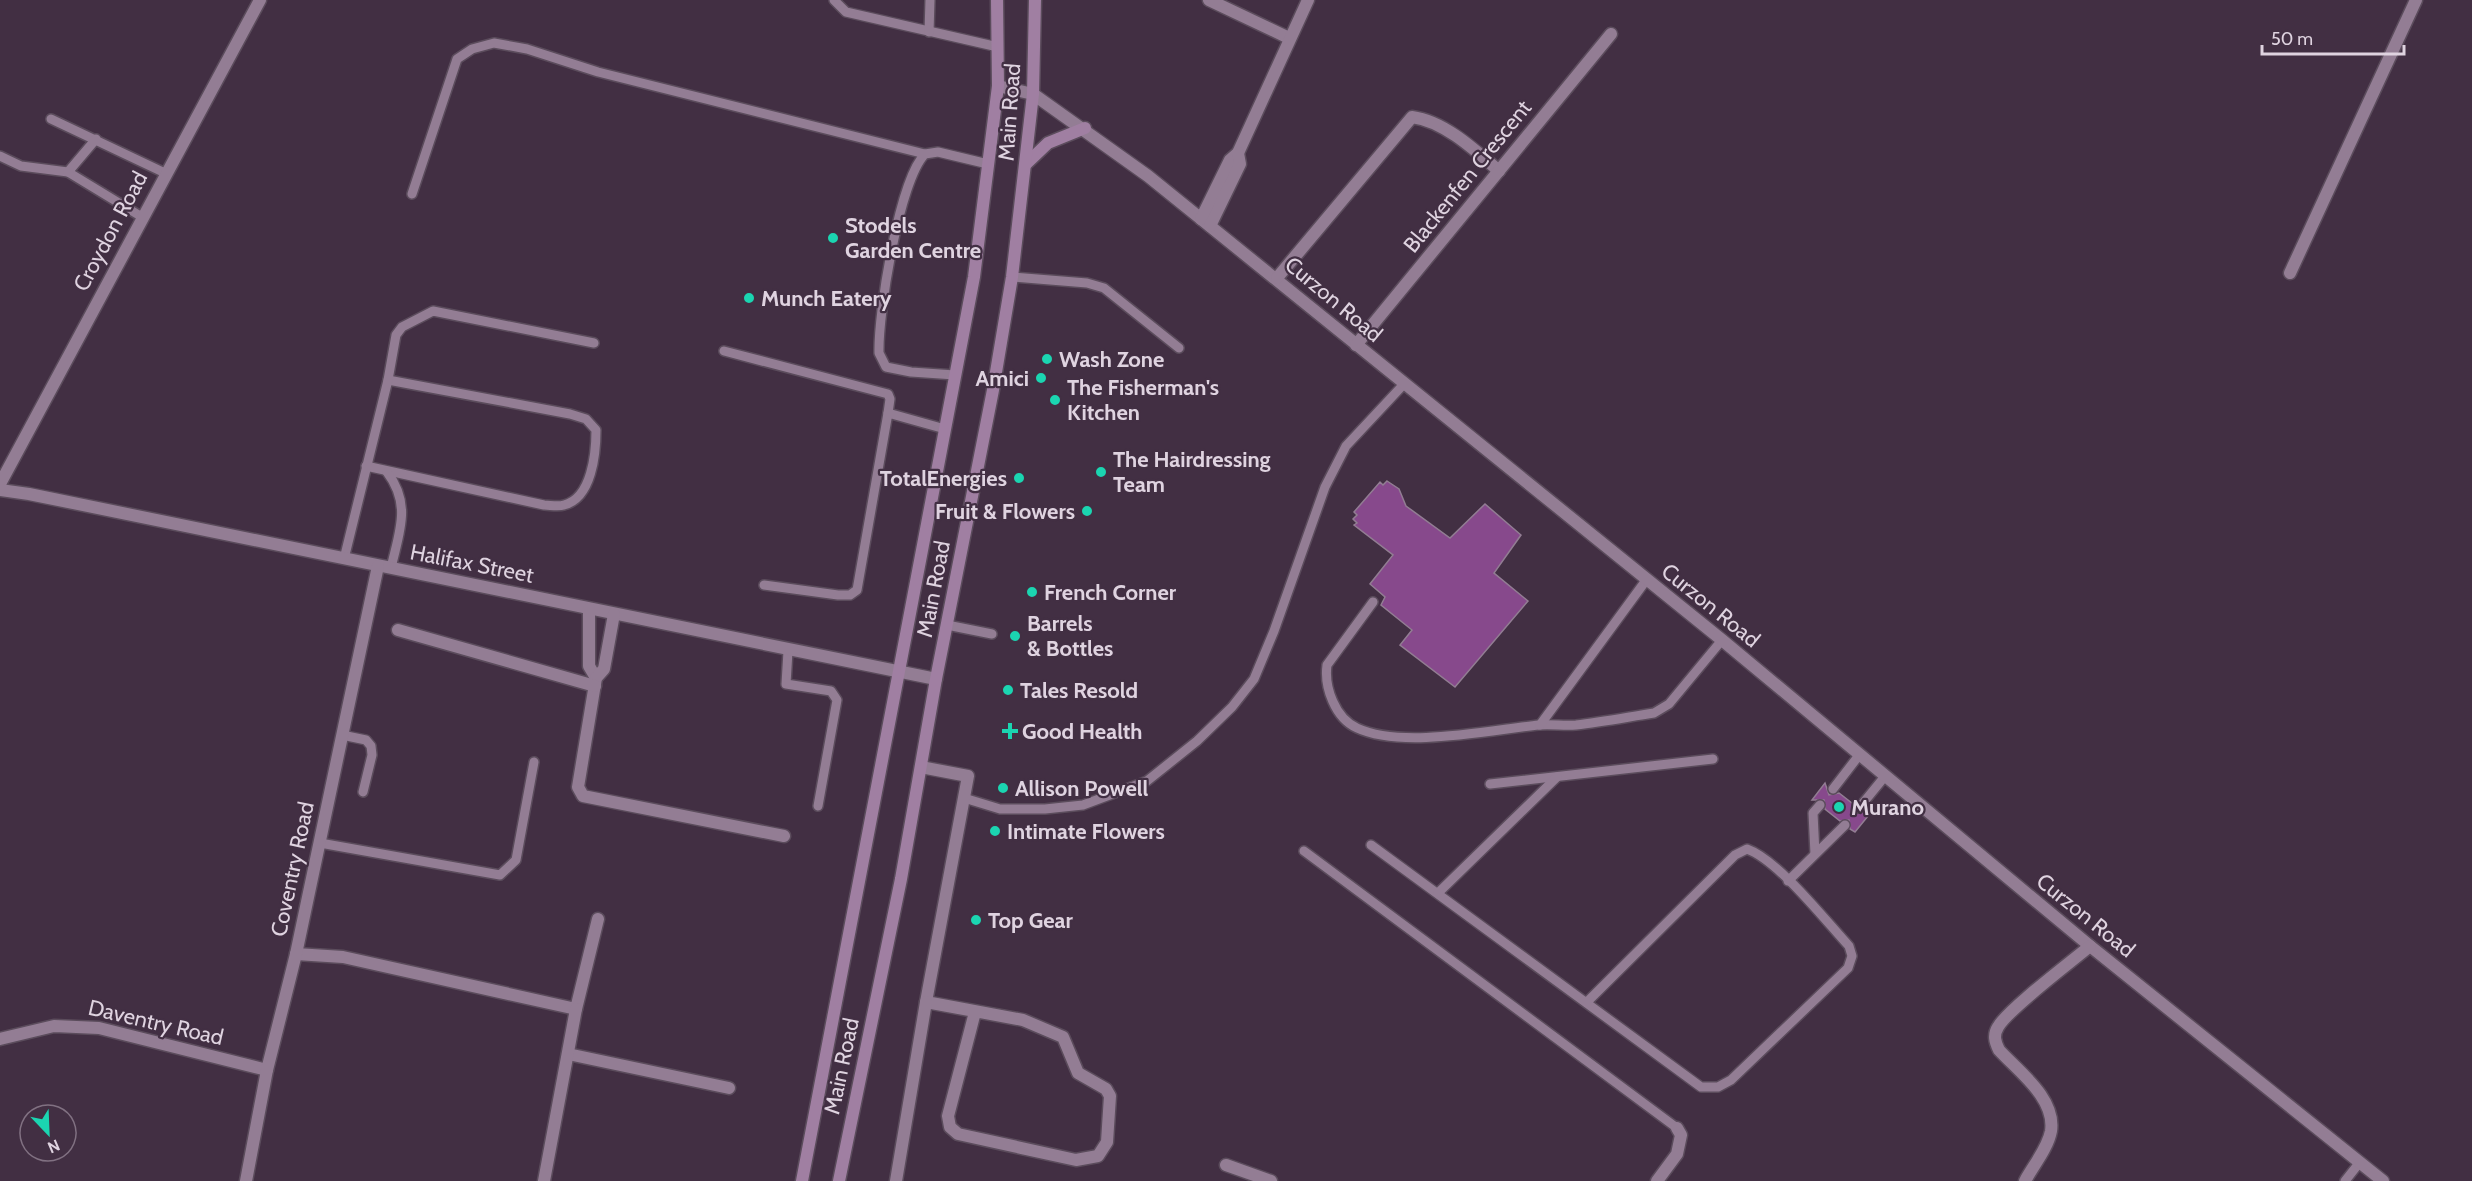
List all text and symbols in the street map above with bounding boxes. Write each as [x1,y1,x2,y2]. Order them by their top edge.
scale bar [2262,18,2404,56]
text: 50 m [2271,28,2313,50]
street label: Main Road [993,62,1026,162]
street label: Blackenfen Crescent [1398,94,1537,258]
street label: Croydon Road [68,167,153,296]
place label: Stodels Garden Centre [845,212,981,264]
marker: Stodels Garden Centre [826,231,840,245]
street label: Curzon Road [1279,251,1388,348]
place label: Munch Eatery [761,285,892,312]
marker: Munch Eatery [742,291,756,305]
place label: Wash Zone [1059,346,1164,373]
marker: Wash Zone [1040,352,1054,366]
place label: Amici [976,365,1029,392]
marker: Amici [1034,371,1048,385]
place label: The Fisherman's Kitchen [1067,374,1219,426]
marker: The Fisherman's Kitchen [1048,393,1062,407]
place label: The Hairdressing Team [1113,446,1271,498]
place label: TotalEnergies [880,465,1007,492]
marker: The Hairdressing Team [1094,465,1108,479]
marker: TotalEnergies [1012,471,1026,485]
place label: Fruit & Flowers [935,498,1075,525]
marker: Fruit & Flowers [1080,504,1094,518]
street label: Halifax Street [408,538,537,589]
street label: Main Road [911,538,956,640]
street label: Curzon Road [1656,557,1765,653]
place label: French Corner [1044,579,1177,606]
marker: French Corner [1025,585,1039,599]
place label: Barrels & Bottles [1027,610,1113,662]
marker: Barrels & Bottles [1008,629,1022,643]
place label: Tales Resold [1020,677,1138,704]
marker: Tales Resold [1001,683,1015,697]
place label: Good Health [1022,718,1143,745]
marker: Good Health [1003,724,1017,738]
place label: Allison Powell [1015,775,1149,802]
marker: Allison Powell [996,781,1010,795]
place label: Murano [1851,794,1924,821]
street label: Coventry Road [265,799,320,939]
marker: Murano [1832,800,1846,814]
place label: Intimate Flowers [1007,818,1165,845]
marker: Intimate Flowers [988,824,1002,838]
street label: Curzon Road [2031,867,2140,963]
place label: Top Gear [988,907,1073,934]
marker: Top Gear [969,913,983,927]
street label: Daventry Road [86,994,226,1051]
street label: Main Road [818,1015,865,1117]
north arrow [18,1103,78,1163]
text: N [45,1135,63,1157]

